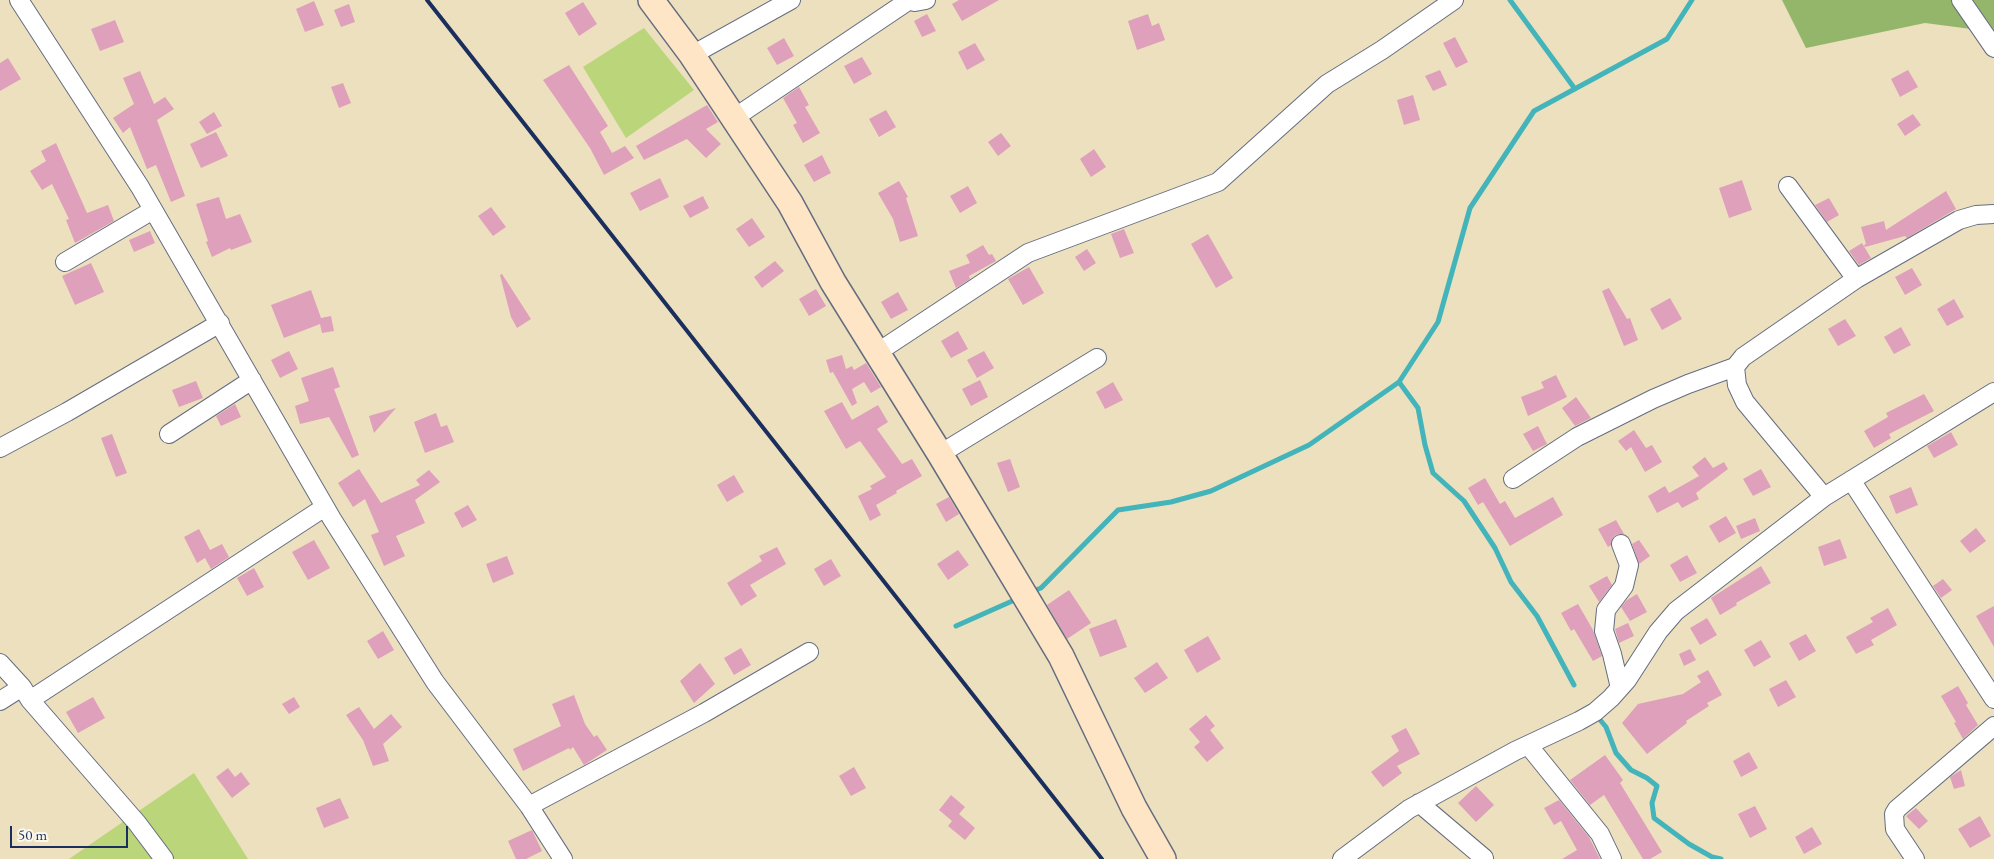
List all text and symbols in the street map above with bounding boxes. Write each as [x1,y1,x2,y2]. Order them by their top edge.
scale bar [12,816,130,848]
text: 50 m [18,825,47,844]

